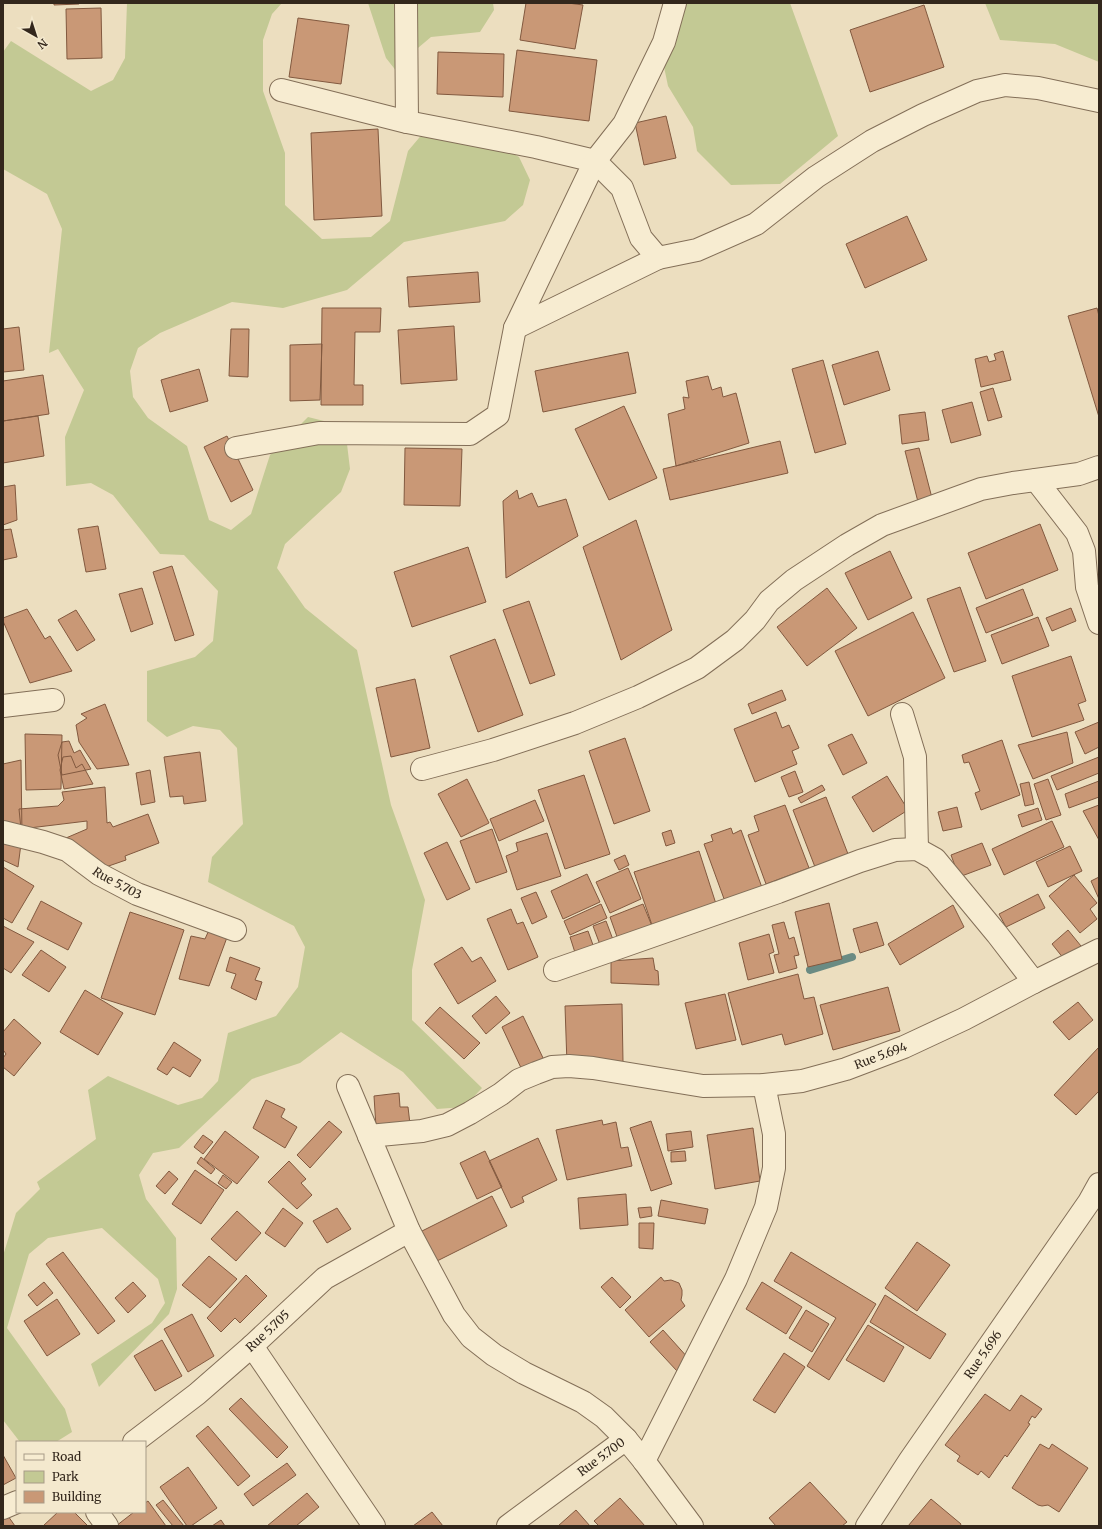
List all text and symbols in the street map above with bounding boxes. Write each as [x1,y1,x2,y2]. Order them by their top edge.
north arrow [16,16,56,56]
text: N [34,36,50,52]
street label: Rue 5.703 [90,864,144,902]
street label: Rue 5.694 [852,1038,910,1072]
street label: Rue 5.705 [243,1307,293,1355]
street label: Rue 5.696 [961,1327,1005,1381]
street label: Rue 5.700 [574,1434,628,1479]
legend [16,1441,146,1513]
text: Road [52,1449,81,1464]
text: Park [52,1469,79,1484]
text: Building [52,1489,102,1504]

